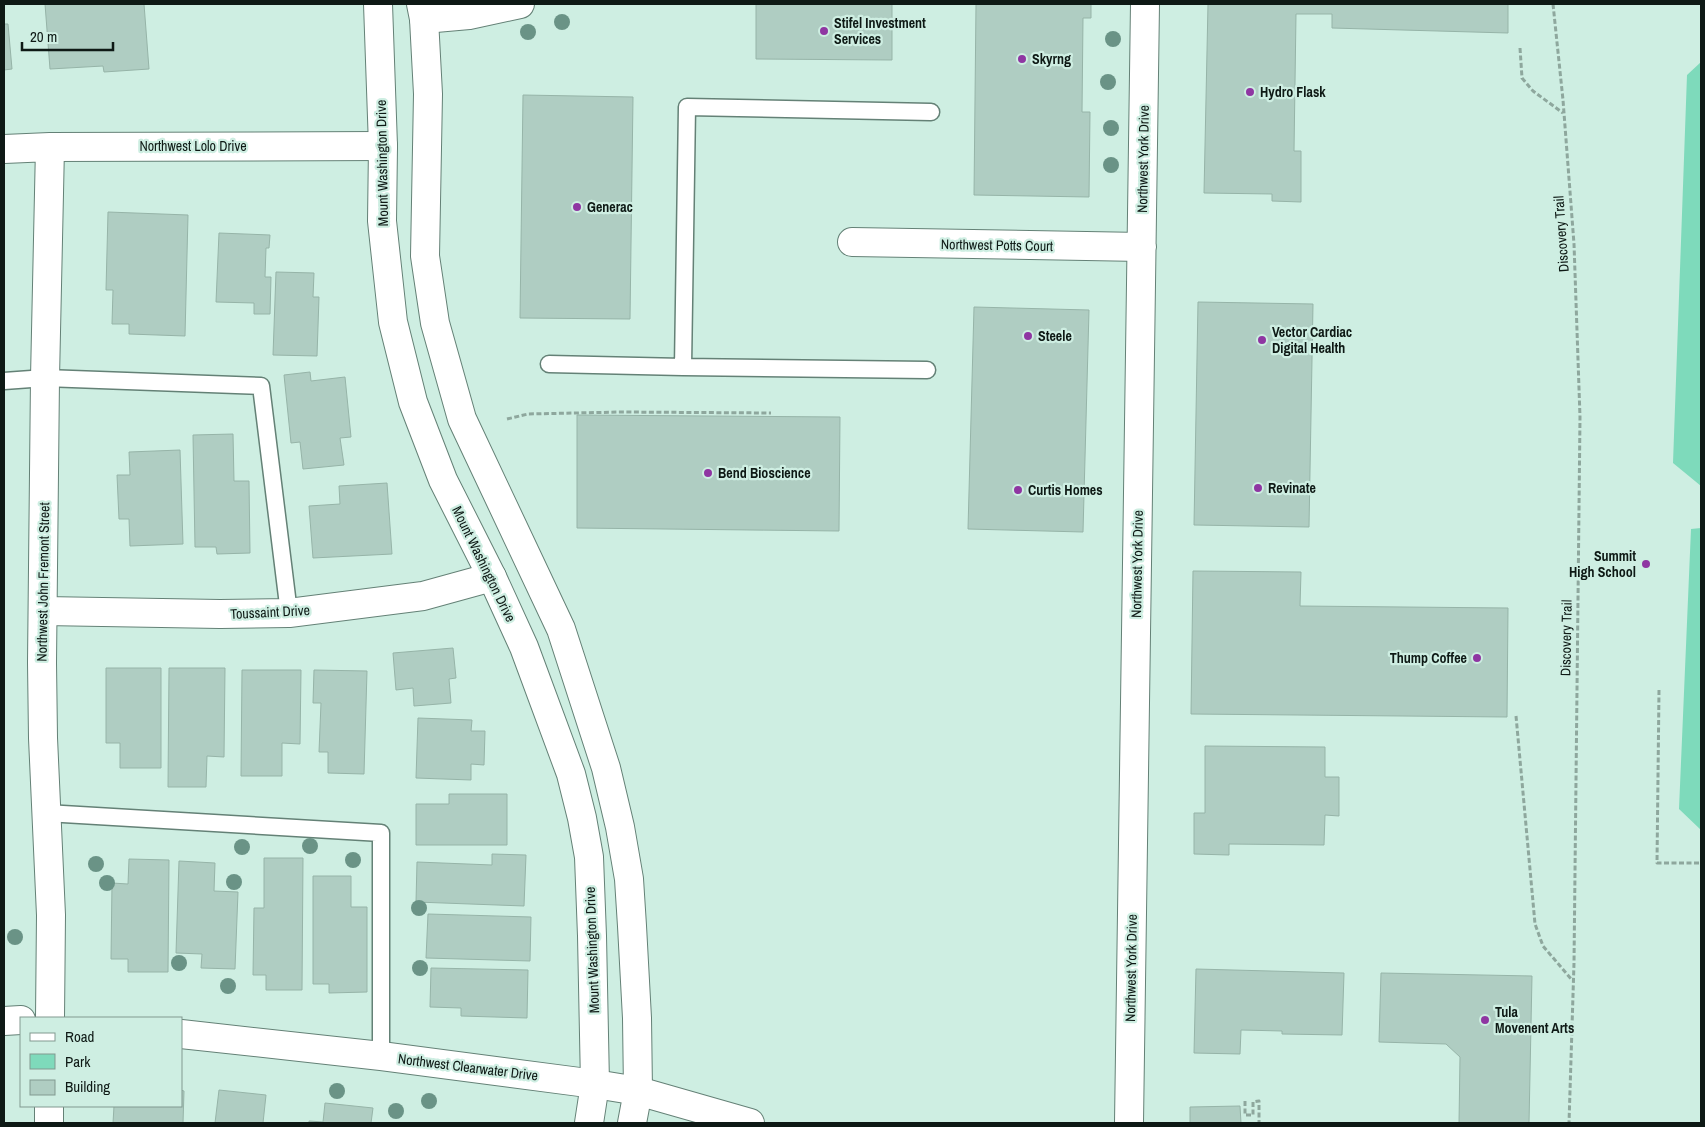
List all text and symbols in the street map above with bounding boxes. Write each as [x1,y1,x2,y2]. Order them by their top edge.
place label: Stifel Investment Services [834,14,926,48]
scale bar [22,20,114,52]
marker: Stifel Investment Services [818,25,830,37]
text: 20 m [30,26,57,47]
place label: Skyrng [1032,50,1071,68]
marker: Skyrng [1016,53,1028,65]
place label: Hydro Flask [1260,83,1326,101]
marker: Hydro Flask [1244,86,1256,98]
street label: Mount Washington Drive [372,100,392,226]
street label: Northwest York Drive [1133,105,1153,213]
street label: Northwest Lolo Drive [139,137,247,155]
street label: Discovery Trail [1549,195,1573,273]
place label: Generac [587,198,633,216]
marker: Generac [571,201,583,213]
street label: Northwest Potts Court [941,235,1053,255]
place label: Vector Cardiac Digital Health [1272,323,1352,357]
place label: Steele [1038,327,1072,345]
marker: Steele [1022,330,1034,342]
marker: Vector Cardiac Digital Health [1256,334,1268,346]
place label: Bend Bioscience [718,464,811,482]
marker: Bend Bioscience [702,467,714,479]
place label: Revinate [1268,479,1316,497]
place label: Curtis Homes [1028,481,1103,499]
marker: Revinate [1252,482,1264,494]
marker: Curtis Homes [1012,484,1024,496]
street label: Northwest John Fremont Street [33,502,53,662]
street label: Mount Washington Drive [448,503,520,625]
street label: Northwest York Drive [1127,510,1147,618]
place label: Summit High School [1569,547,1636,581]
marker: Summit High School [1640,558,1652,570]
street label: Discovery Trail [1556,600,1576,676]
street label: Toussaint Drive [230,601,310,623]
place label: Thump Coffee [1390,649,1467,667]
marker: Thump Coffee [1471,652,1483,664]
street label: Mount Washington Drive [581,886,603,1014]
street label: Northwest York Drive [1121,914,1141,1022]
place label: Tula Movenent Arts [1495,1003,1574,1037]
marker: Tula Movenent Arts [1479,1014,1491,1026]
legend [20,1017,182,1107]
text: Road [65,1026,94,1047]
street label: Northwest Clearwater Drive [397,1049,539,1085]
text: Park [65,1051,91,1072]
text: Building [65,1076,110,1097]

